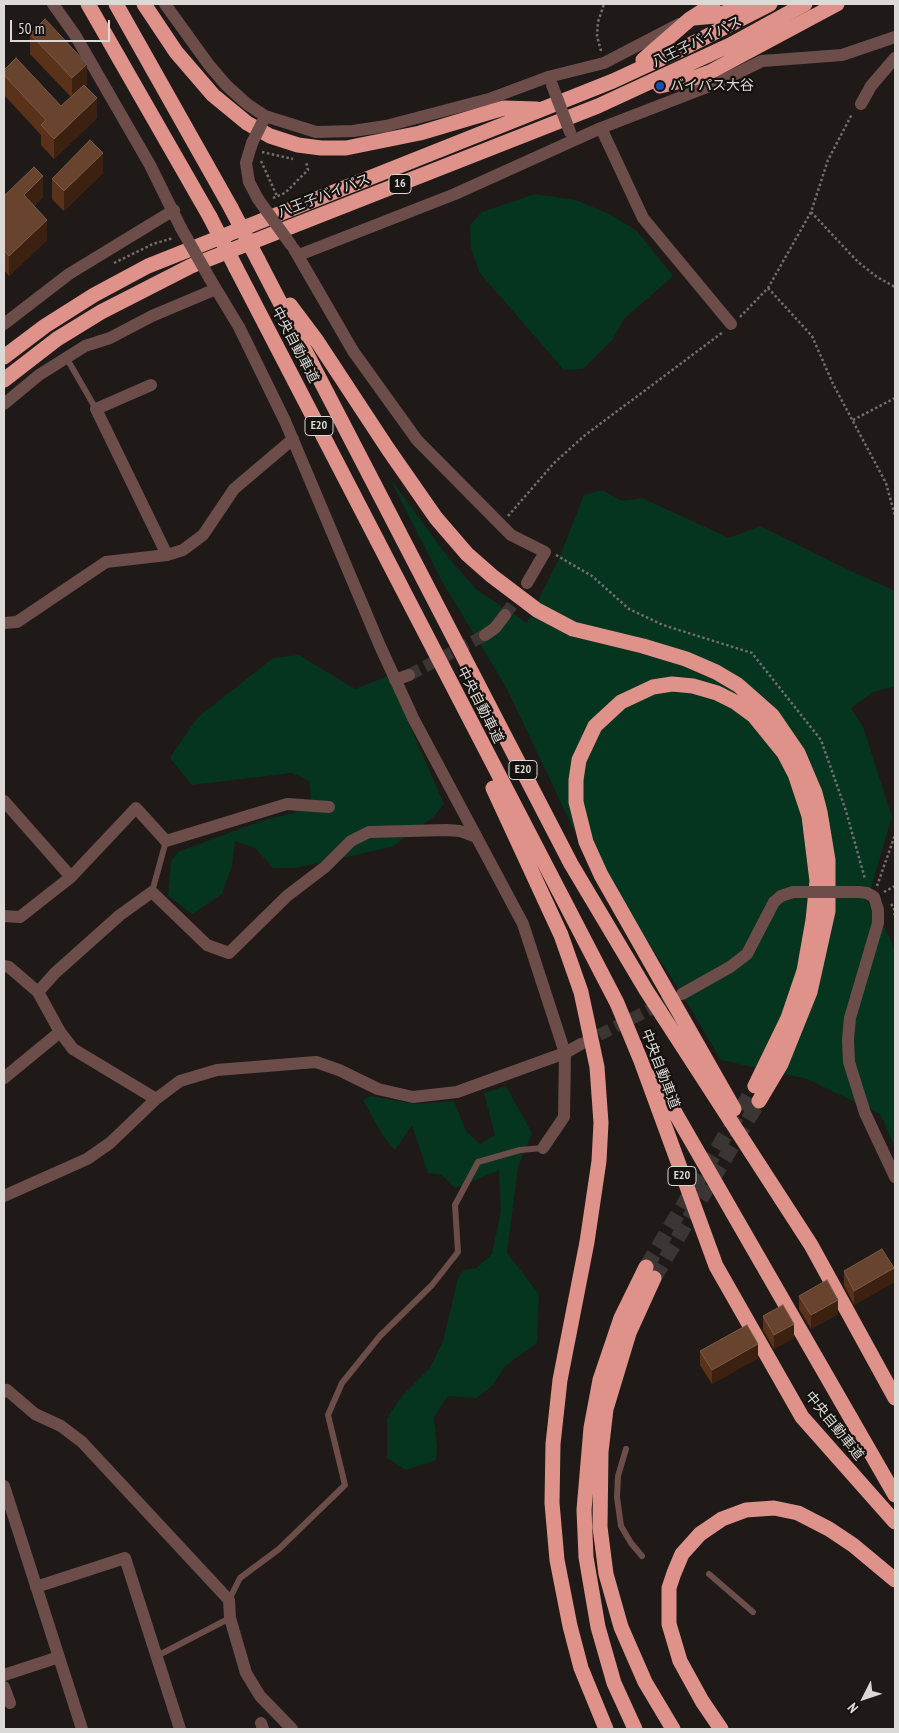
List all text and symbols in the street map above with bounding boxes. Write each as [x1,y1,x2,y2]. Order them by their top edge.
scale bar [12,10,112,42]
street label: 八王子バイパス [649,13,745,71]
text: 50 m [18,19,44,38]
place label: バイパス大谷 [670,78,754,94]
marker: バイパス大谷 [654,80,666,92]
street label: 八王子バイパス [275,171,373,221]
road number: 16 [389,174,411,193]
street label: 中央自動車道 [268,304,322,386]
road number: E20 [305,416,333,436]
street label: 中央自動車道 [453,664,507,746]
road number: E20 [509,760,537,780]
street label: 中央自動車道 [637,1027,683,1111]
road number: E20 [668,1166,696,1186]
street label: 中央自動車道 [801,1388,867,1464]
north arrow [839,1673,889,1723]
text: N [843,1699,862,1717]

